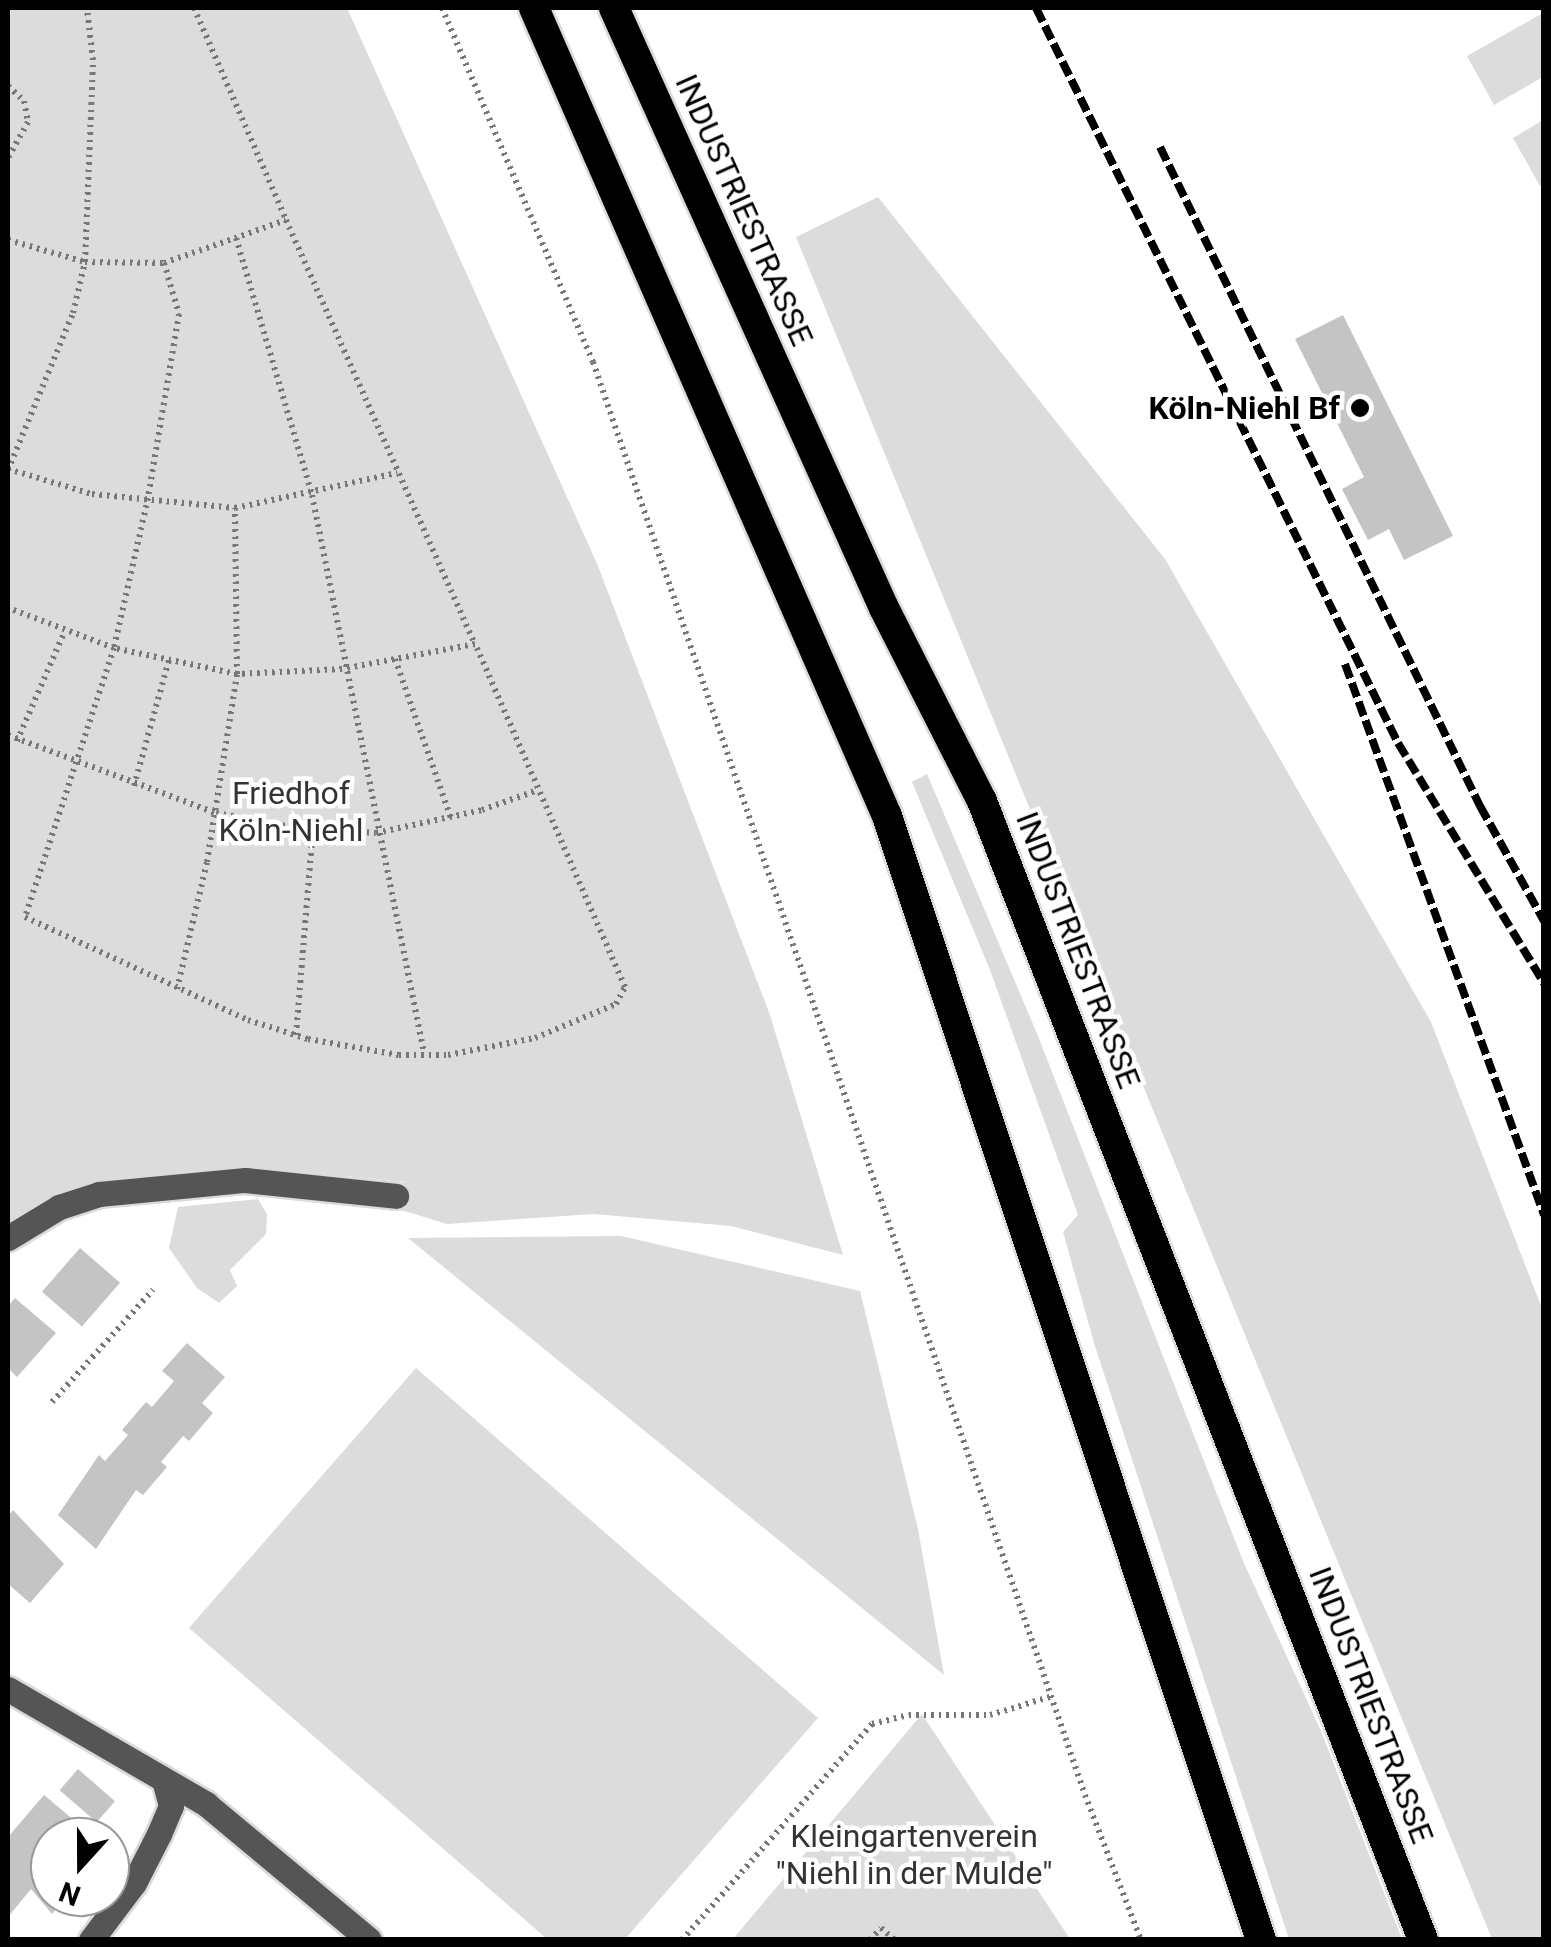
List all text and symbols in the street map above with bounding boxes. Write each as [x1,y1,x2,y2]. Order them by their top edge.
street label: INDUSTRIESTRASSE [667,68,821,352]
place label: Köln-Niehl Bf [1148,389,1340,427]
marker: Köln-Niehl Bf [1349,397,1371,419]
park label: Friedhof Köln-Niehl [218,775,364,850]
street label: INDUSTRIESTRASSE [1008,806,1148,1094]
street label: INDUSTRIESTRASSE [1301,1561,1441,1849]
north arrow [30,1817,130,1917]
park label: Kleingartenverein "Niehl in der Mulde" [776,1818,1052,1893]
text: N [55,1875,85,1913]

